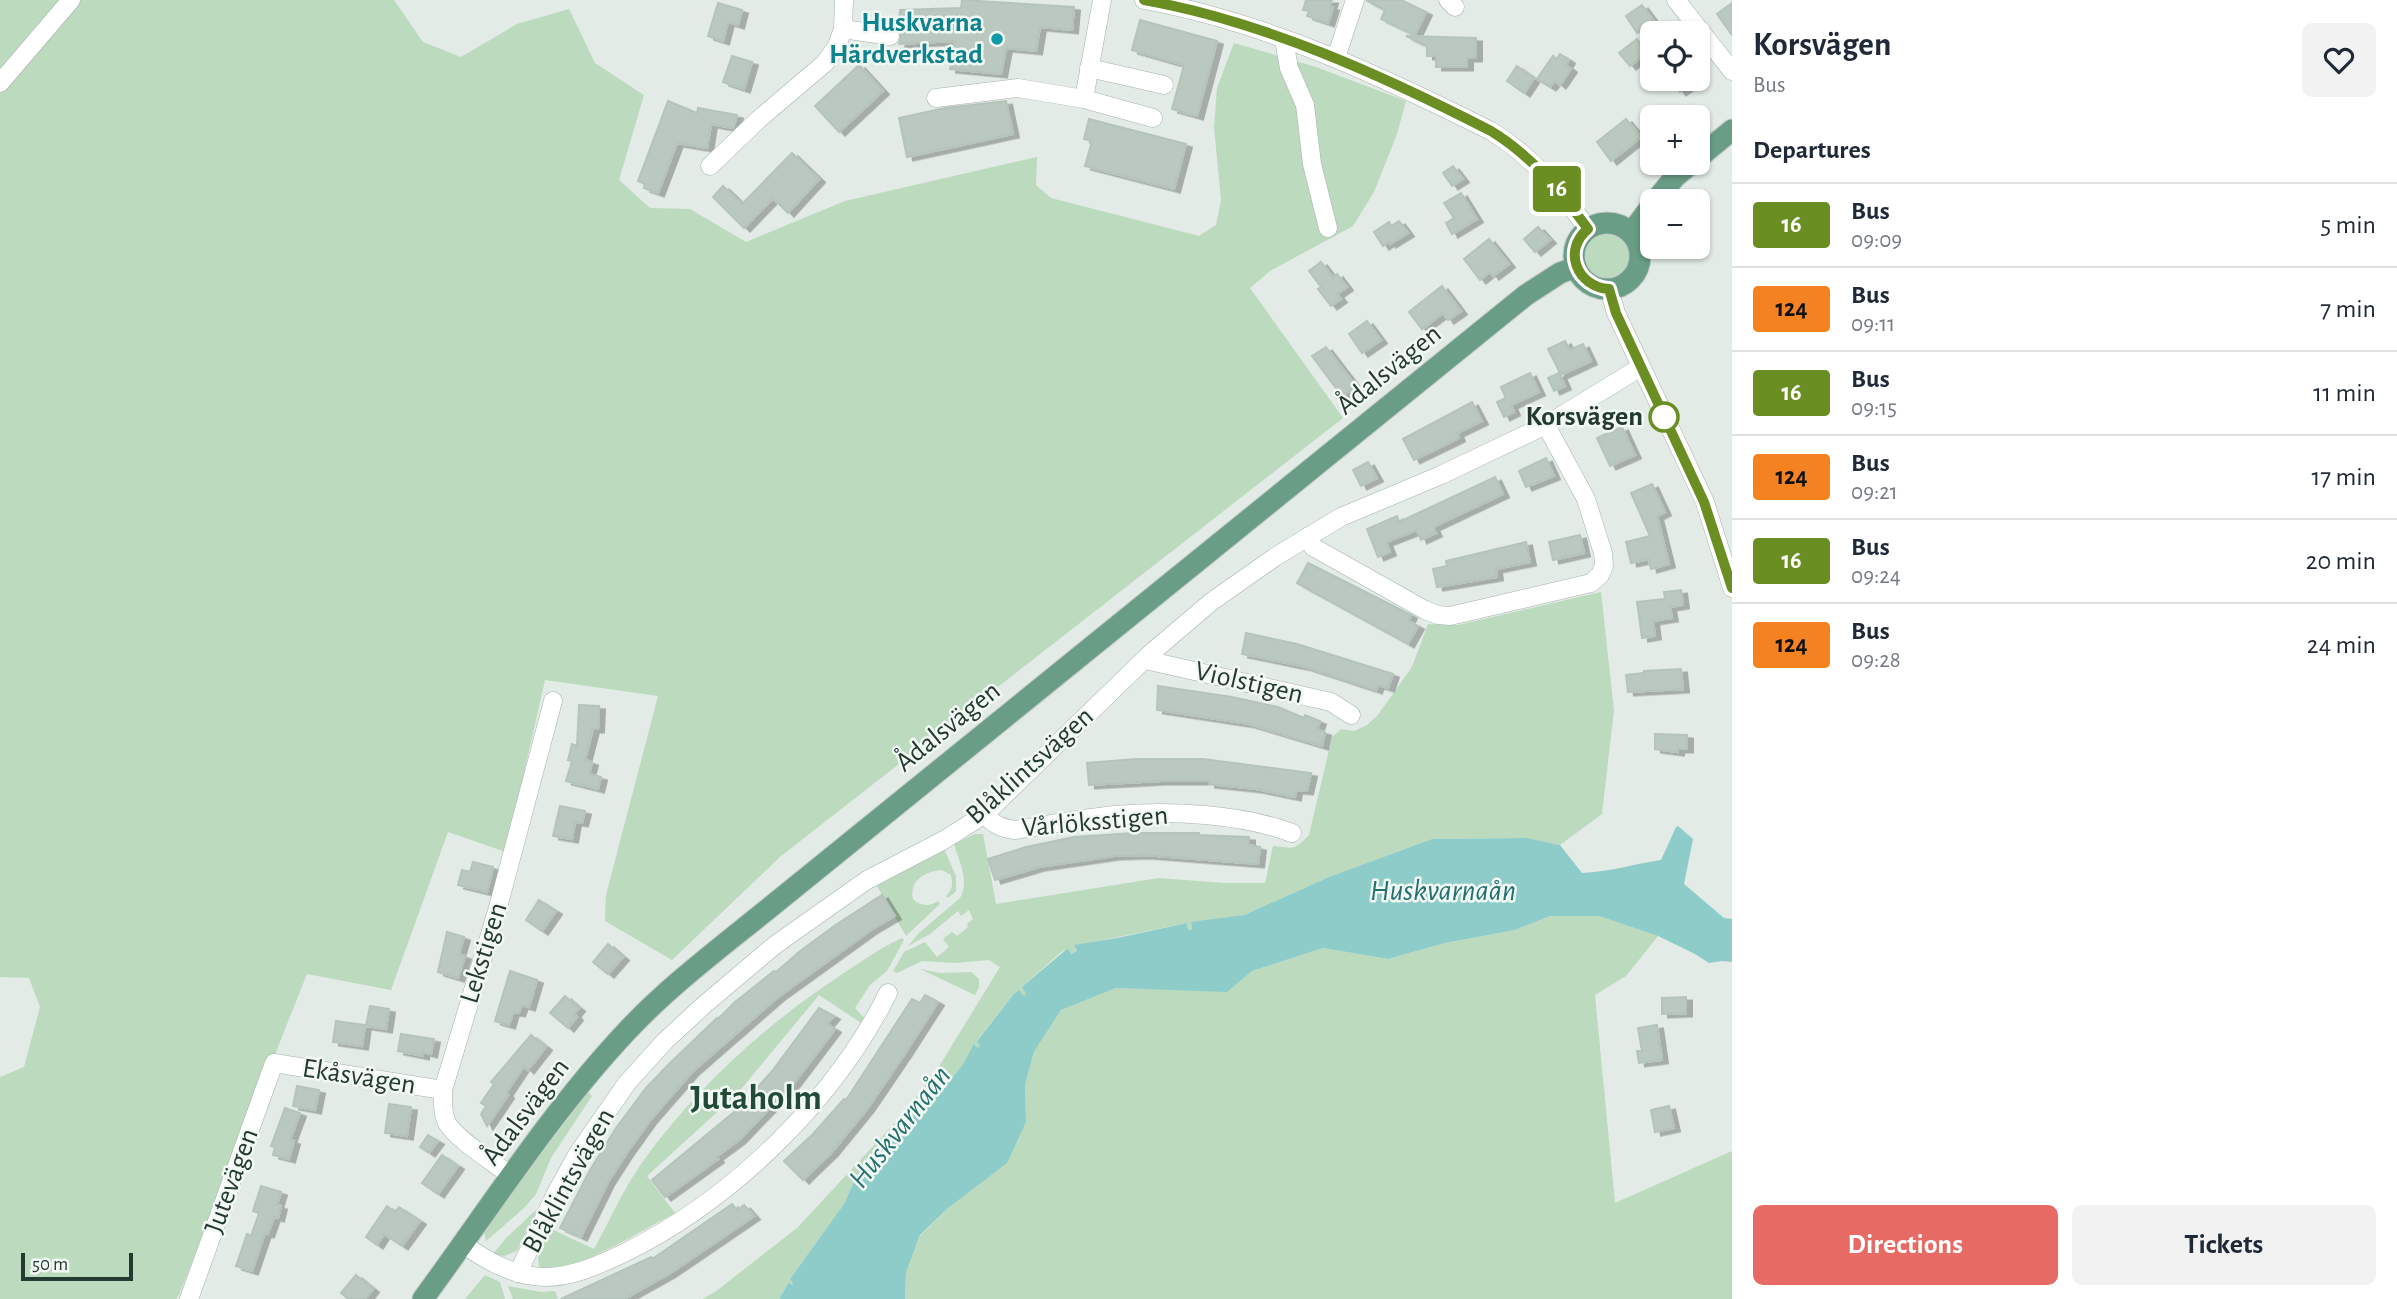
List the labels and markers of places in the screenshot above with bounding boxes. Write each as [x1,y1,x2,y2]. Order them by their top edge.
place label: Huskvarna Härdverkstad [829,9,983,69]
marker: Huskvarna Härdverkstad [989,31,1005,47]
marker: Korsvägen [1649,402,1679,432]
place label: Korsvägen [1526,403,1643,431]

